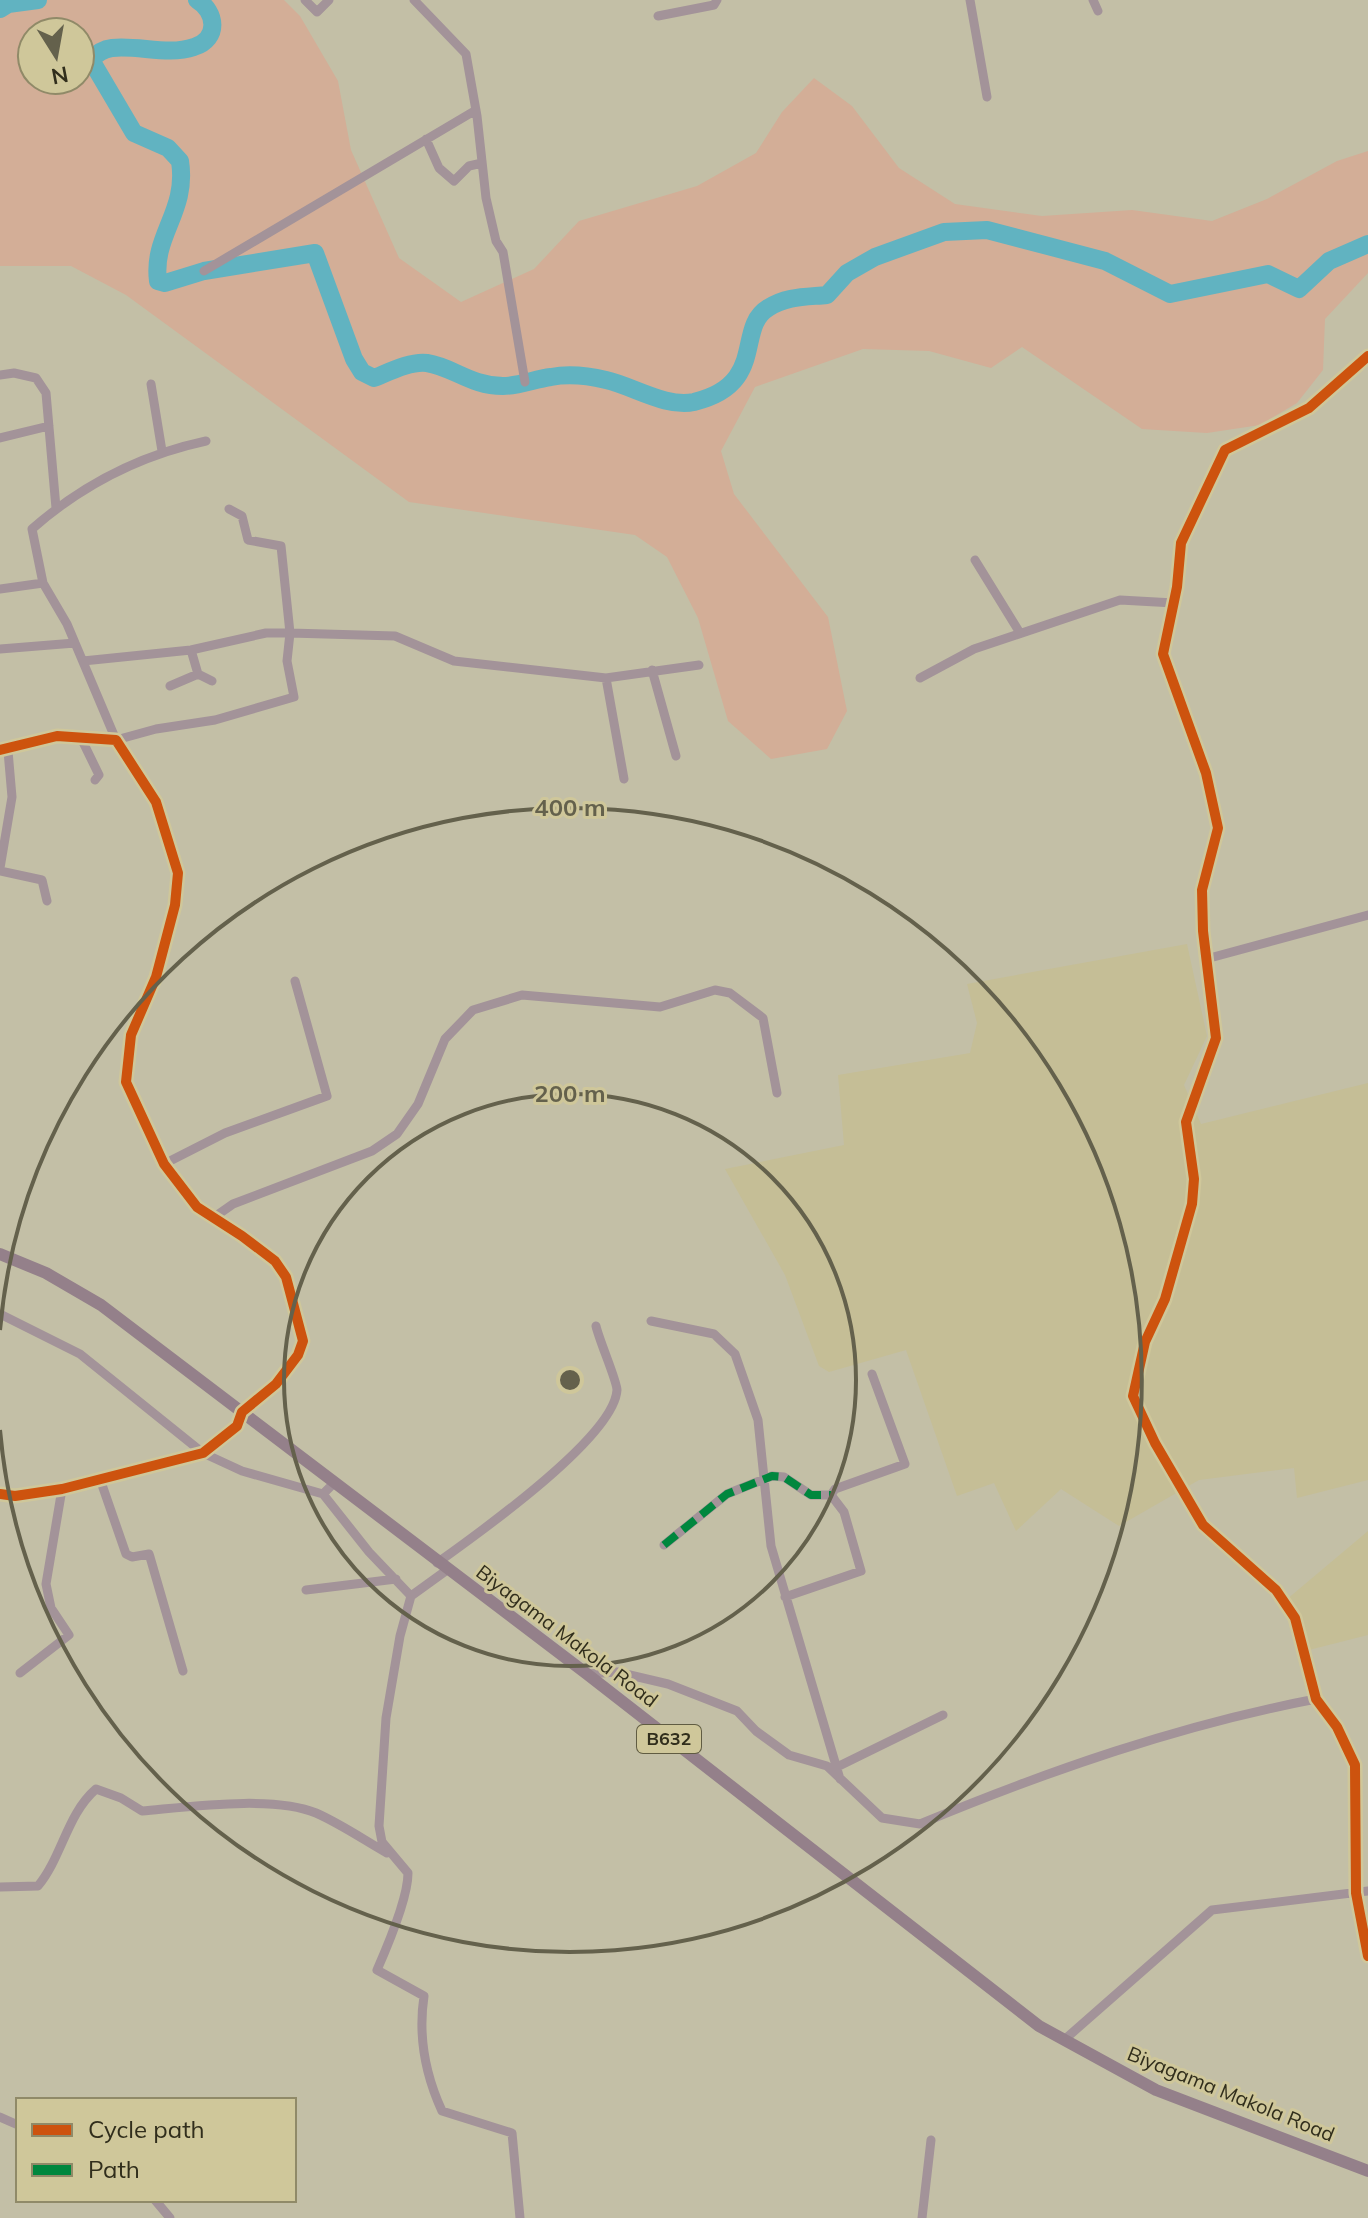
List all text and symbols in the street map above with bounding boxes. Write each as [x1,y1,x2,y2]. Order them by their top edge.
north arrow [16,16,96,96]
text: N [49,60,71,91]
text: 400 m [534,792,606,822]
text: 200 m [534,1078,606,1108]
centre of rings [556,1366,584,1394]
street label: Biyagama Makola Road [471,1559,663,1712]
road number: B632 [637,1725,701,1753]
street label: Biyagama Makola Road [1124,2041,1338,2147]
legend [16,2098,296,2202]
text: Cycle path [88,2114,205,2144]
text: Path [88,2154,140,2184]

